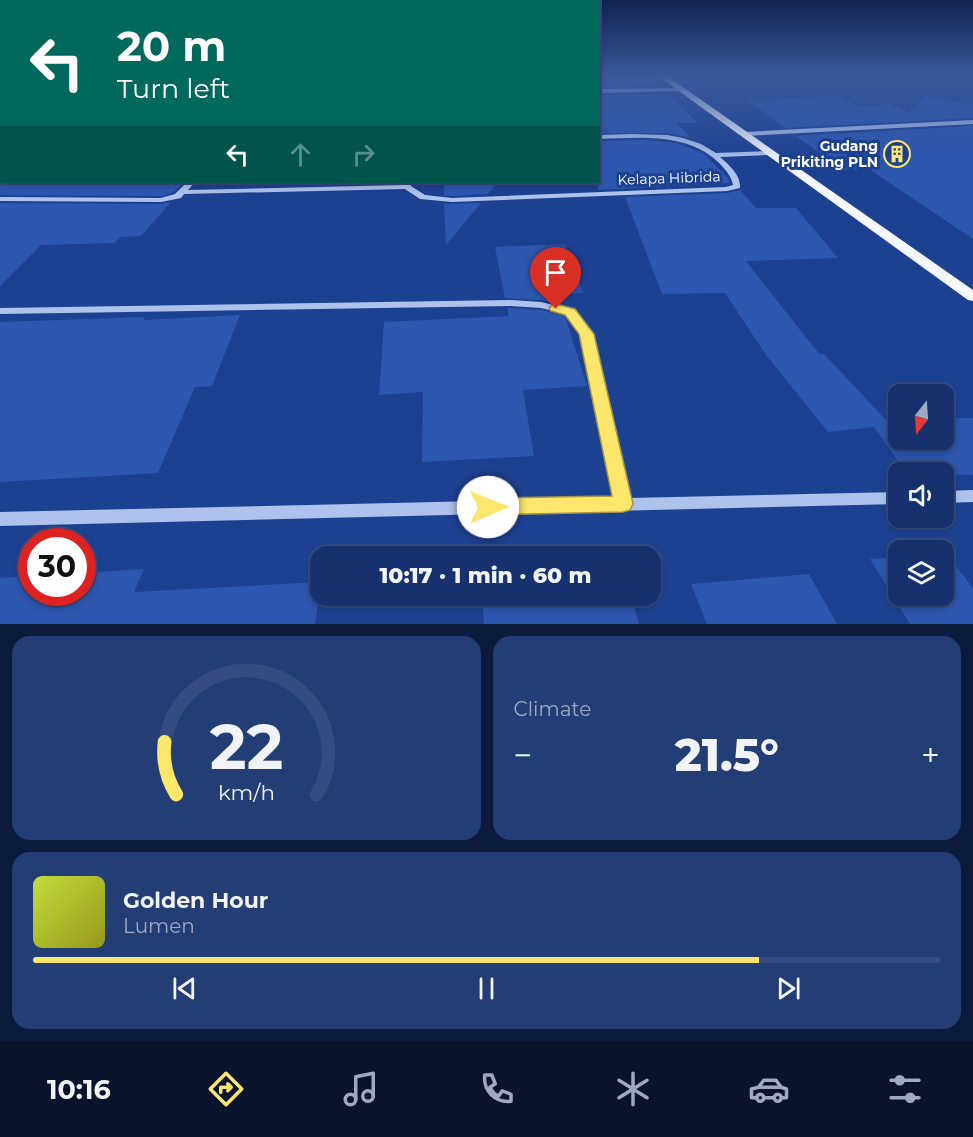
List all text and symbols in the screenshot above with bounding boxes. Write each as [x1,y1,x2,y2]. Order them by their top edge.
text: 20 m [117,20,226,72]
icon: left [18,24,96,102]
text: Turn left [117,72,230,105]
place label: Gudang Prikiting PLN [781,137,878,171]
icon: left [221,138,254,171]
icon: ahead [284,138,317,171]
icon: right [347,138,380,171]
building icon: Gudang Prikiting PLN [882,139,912,169]
street label: Kelapa Hibrida [617,167,721,189]
pin [530,247,581,309]
icon: arrive [539,256,572,289]
north arrow [888,384,954,450]
map controls [888,384,954,606]
button: sound [888,462,954,528]
position arrow [456,475,520,539]
speed limit sign: 30 [18,528,96,606]
button: layers [888,540,954,606]
text: 10:17 · 1 min · 60 m [379,562,592,589]
text: Climate [514,697,591,721]
text: 22 [209,709,283,785]
text: 21.5° [675,727,779,782]
text: − [514,735,532,775]
text: + [921,735,940,775]
text: km/h [218,779,275,805]
text: Golden Hour [123,887,268,914]
text: Lumen [123,914,195,938]
icon: previous [168,972,201,1005]
icon: pause [470,972,503,1005]
icon: next [772,972,805,1005]
icon: directions [205,1068,247,1110]
icon: music [340,1068,382,1110]
icon: phone [476,1068,518,1110]
icon: climate [612,1068,654,1110]
icon: car [748,1068,790,1110]
icon: filters [884,1068,926,1110]
text: 10:16 [47,1073,111,1106]

